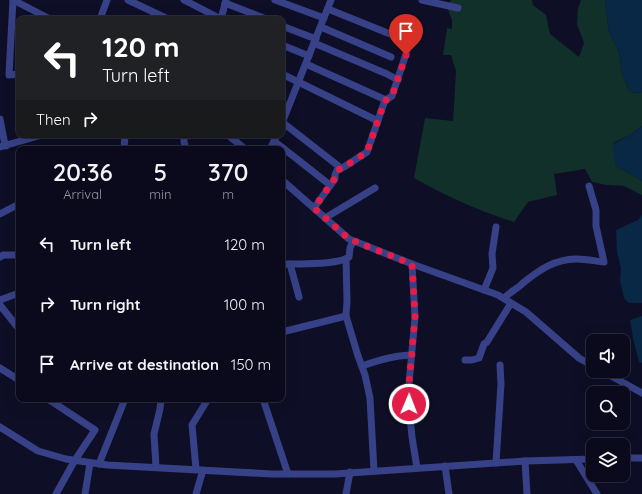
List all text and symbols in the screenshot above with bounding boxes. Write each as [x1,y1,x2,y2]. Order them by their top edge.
pin [389,14,423,55]
icon: arrive [395,20,417,42]
text: 120 m [102,29,180,64]
icon: left [36,32,88,84]
text: Turn left [102,64,170,87]
icon: right [79,108,101,130]
text: Then [36,110,71,129]
text: 20:36 [53,157,113,187]
text: 5 [154,157,167,187]
text: 370 [208,157,248,187]
text: Arrival [63,186,102,202]
text: min [149,186,171,202]
text: m [222,186,234,202]
icon: left [36,233,58,255]
text: Turn left [70,235,132,254]
text: 120 m [224,235,265,254]
icon: right [36,293,58,315]
text: Turn right [70,295,141,314]
text: 100 m [224,295,265,314]
map controls [586,334,630,482]
button: sound [586,334,630,378]
icon: arrive [36,353,58,375]
text: Arrive at destination [70,355,219,374]
text: 150 m [231,355,271,374]
position arrow [388,383,430,425]
button: search [586,386,630,430]
button: layers [586,438,630,482]

